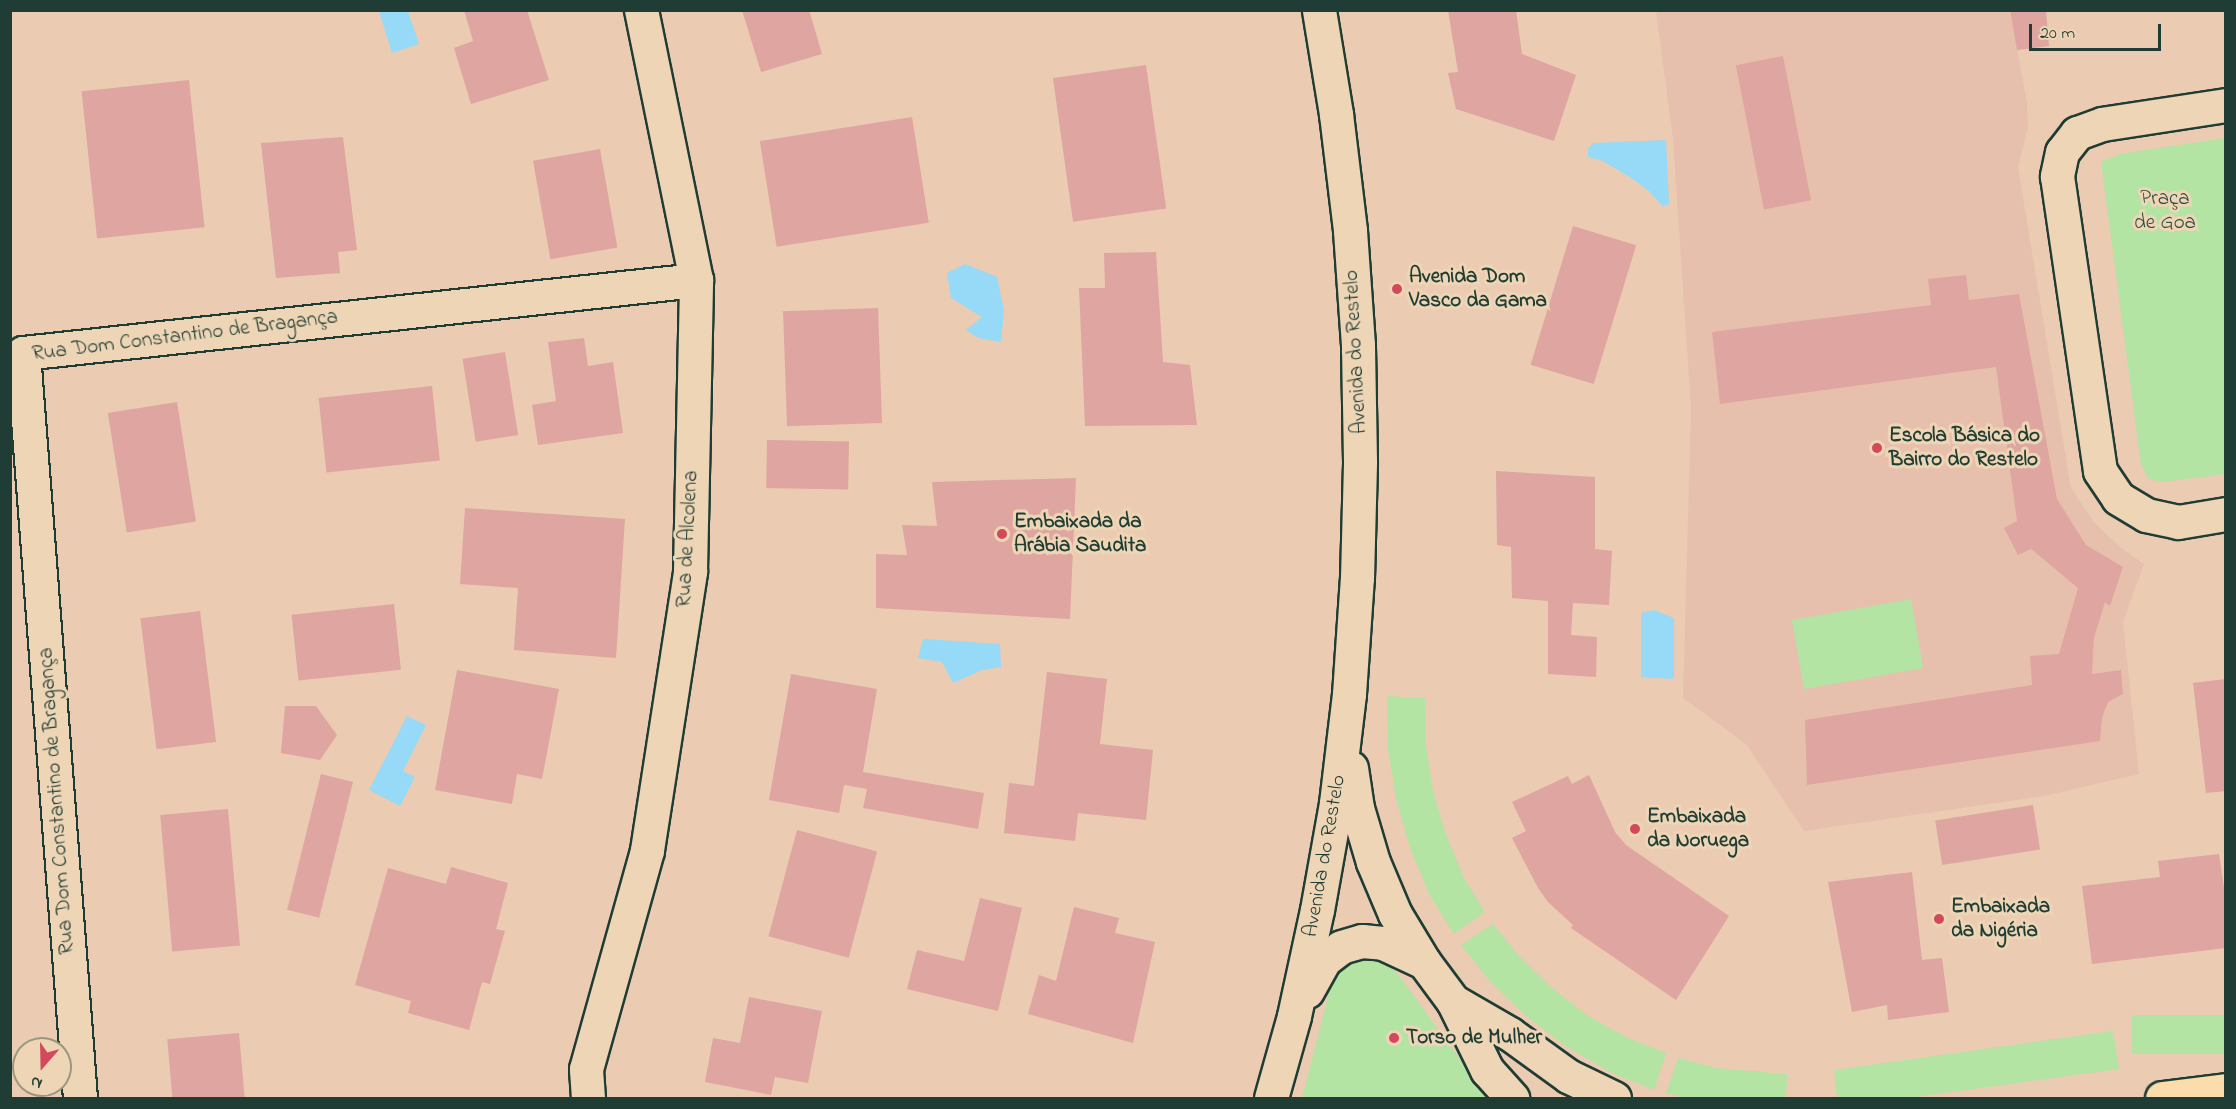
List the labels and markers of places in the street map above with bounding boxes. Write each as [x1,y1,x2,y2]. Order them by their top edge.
place label: Avenida Dom Vasco da Gama [1409,264,1547,314]
marker: Avenida Dom Vasco da Gama [1390,282,1404,296]
place label: Escola Básica do Bairro do Restelo [1889,423,2040,473]
marker: Escola Básica do Bairro do Restelo [1870,441,1884,455]
place label: Embaixada da Arábia Saudita [1014,509,1146,559]
marker: Embaixada da Arábia Saudita [995,527,1009,541]
place label: Embaixada da Noruega [1647,804,1749,854]
marker: Embaixada da Noruega [1628,822,1642,836]
place label: Embaixada da Nigéria [1951,894,2050,944]
marker: Embaixada da Nigéria [1932,912,1946,926]
place label: Torso de Mulher [1406,1025,1542,1051]
marker: Torso de Mulher [1387,1031,1401,1045]

